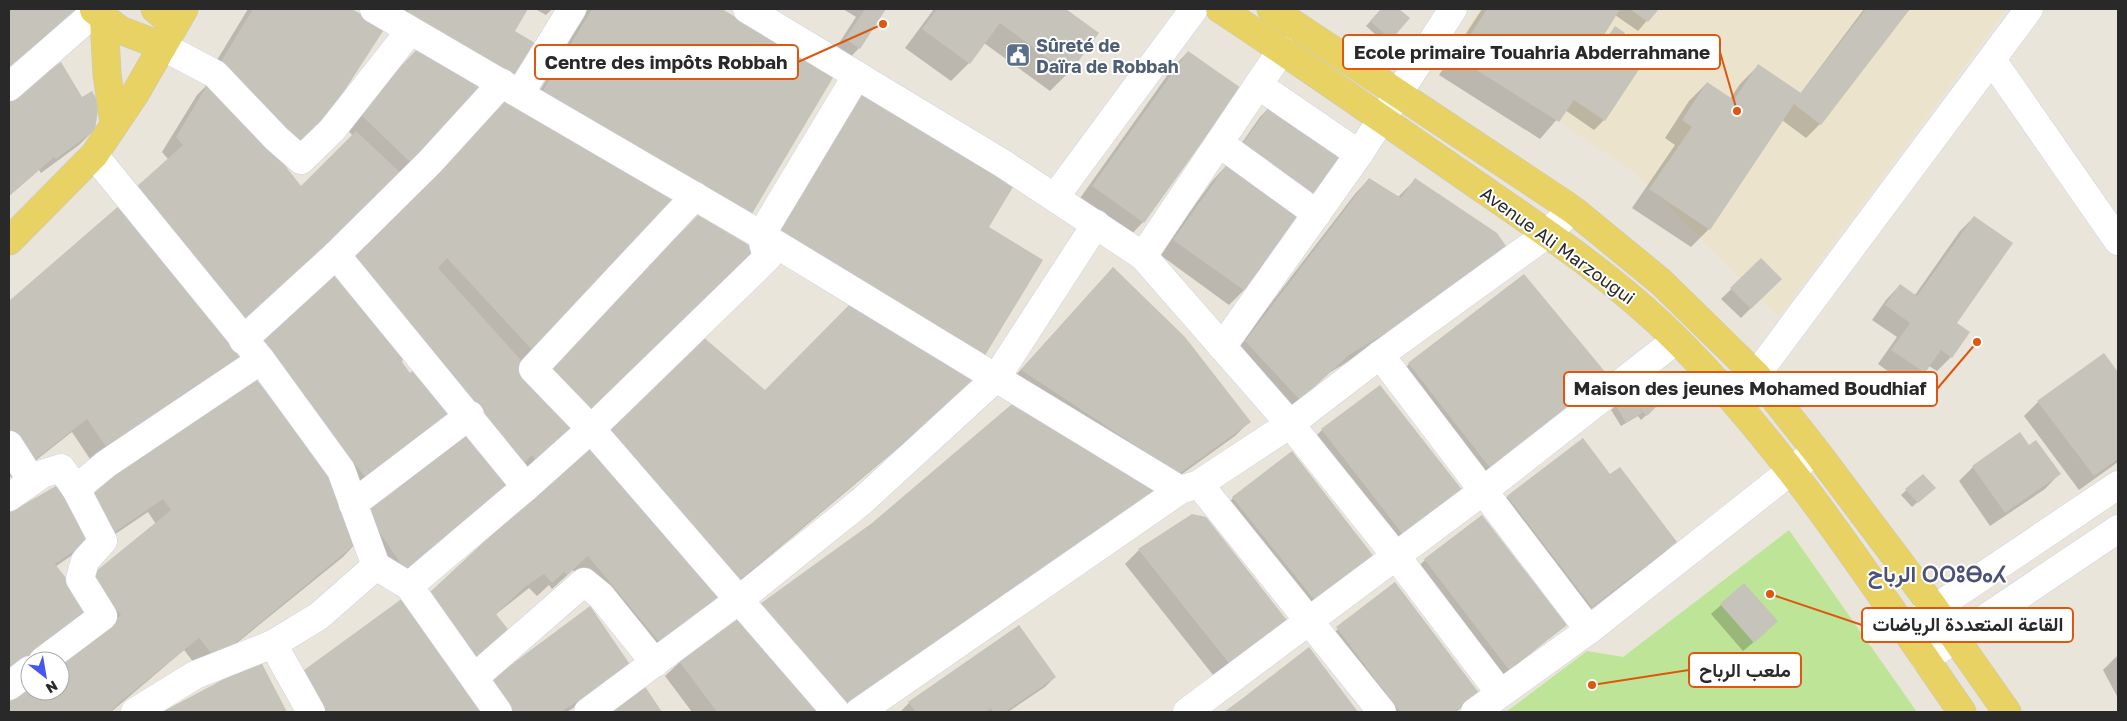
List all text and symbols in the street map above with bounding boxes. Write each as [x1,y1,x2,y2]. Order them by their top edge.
place label: Sûreté de Daïra de Robbah [1036,34,1179,77]
callout: Ecole primaire Touahria Abderrahmane [1343,35,1720,69]
text: Ecole primaire Touahria Abderrahmane [1354,40,1710,63]
public building icon: Sûreté de Daïra de Robbah [1005,42,1031,68]
callout: Centre des impôts Robbah [535,45,798,79]
text: Centre des impôts Robbah [544,50,788,73]
street label: Avenue Ali Marzougui [1477,182,1639,308]
callout: Maison des jeunes Mohamed Boudhiaf [1564,372,1937,406]
text: Maison des jeunes Mohamed Boudhiaf [1573,376,1927,399]
district label: الرباح ⵔⵔⵓⴱⴰⵃ [1868,560,2006,589]
callout: القاعة المتعددة الرياضات [1862,608,2073,642]
text: القاعة المتعددة الرياضات [1872,612,2064,637]
north arrow [20,651,70,701]
callout: ملعب الرباح [1689,653,1801,687]
text: ملعب الرباح [1699,658,1791,683]
text: N [43,678,61,698]

